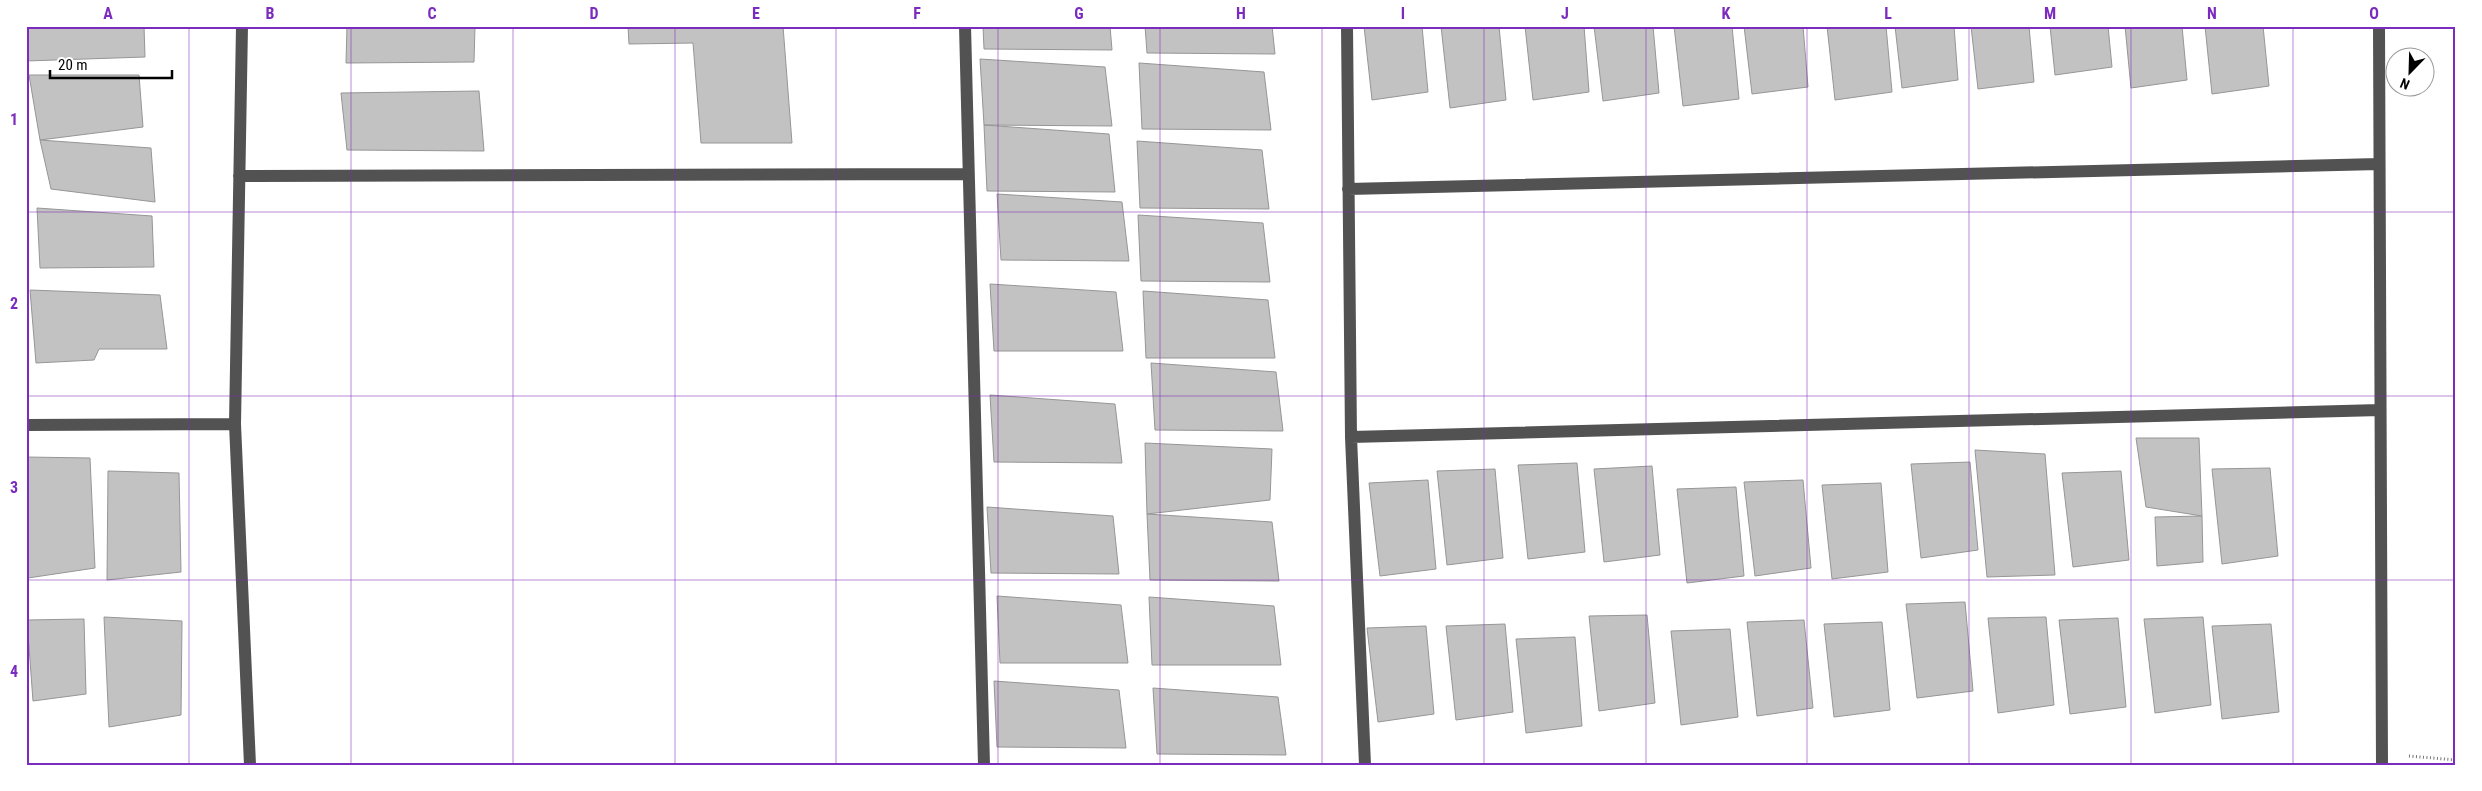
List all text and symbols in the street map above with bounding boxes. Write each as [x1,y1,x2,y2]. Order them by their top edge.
text: A [103,4,113,23]
text: B [266,4,275,23]
text: C [427,4,437,23]
text: D [589,4,599,23]
text: E [752,4,760,23]
text: F [913,4,921,23]
text: G [1074,4,1084,23]
text: H [1236,4,1246,23]
text: I [1401,4,1405,23]
text: J [1561,4,1569,23]
text: K [1722,4,1731,23]
text: L [1884,4,1892,23]
text: M [2044,4,2056,23]
text: N [2207,4,2217,23]
text: O [2369,4,2379,23]
scale bar [50,48,172,80]
north arrow [2384,48,2434,98]
text: 20 m [58,56,88,74]
text: N [2398,75,2412,93]
text: 1 [10,110,18,129]
text: 2 [10,294,18,313]
text: 3 [10,478,18,497]
text: 4 [10,662,18,681]

